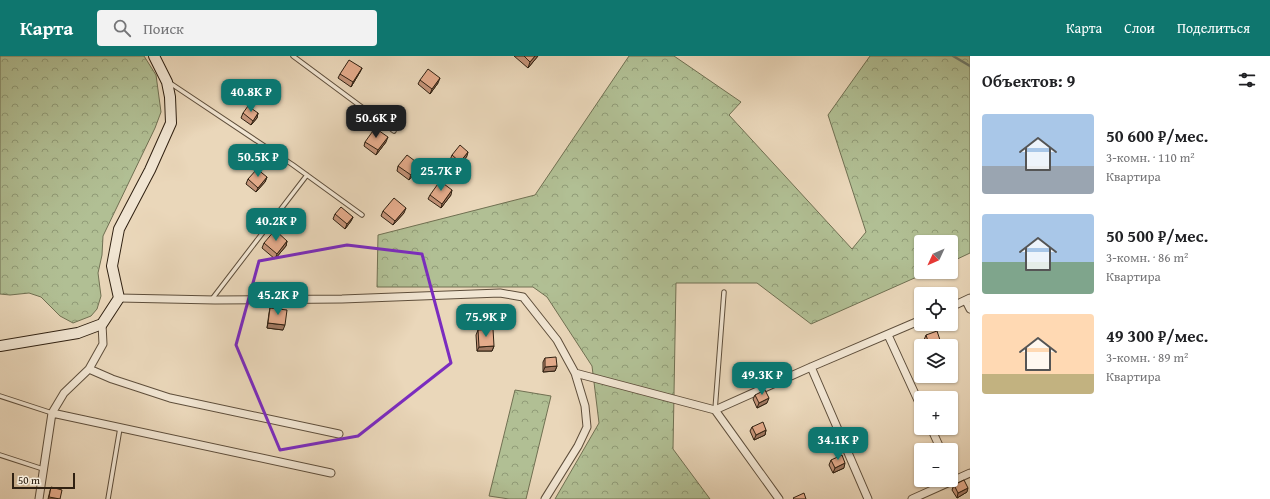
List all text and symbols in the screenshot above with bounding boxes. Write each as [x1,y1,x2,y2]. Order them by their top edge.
search box [97,10,377,46]
text: Карта [20,14,73,42]
icon: search [111,17,133,39]
text: Поиск [143,18,184,39]
text: Карта [1066,18,1102,38]
text: Слои [1124,18,1155,38]
text: Поделиться [1177,18,1250,38]
text: Объектов: 9 [982,68,1075,93]
icon: filters [1236,69,1258,91]
pin: 40.8K ₽ [214,79,288,113]
text: 40.8K ₽ [230,82,272,101]
pin: 50.6K ₽ [339,105,413,139]
text: 50.6K ₽ [355,108,397,127]
text: 50 600 ₽/мес. [1106,123,1208,148]
icon: home [1014,130,1062,178]
pin: 50.5K ₽ [221,144,295,178]
text: 50.5K ₽ [237,147,279,166]
text: 3-комн. · 110 m² [1106,148,1195,167]
pin: 25.7K ₽ [404,158,478,192]
text: 25.7K ₽ [420,161,462,180]
text: Квартира [1106,167,1161,186]
pin: 40.2K ₽ [239,208,313,242]
text: 40.2K ₽ [255,211,297,230]
text: 50 500 ₽/мес. [1106,223,1208,248]
icon: home [1014,230,1062,278]
north arrow [914,235,958,279]
map controls [914,235,958,487]
text: 3-комн. · 86 m² [1106,248,1188,267]
text: Квартира [1106,267,1161,286]
pin: 45.2K ₽ [241,282,315,316]
text: 45.2K ₽ [257,285,299,304]
button: locate [914,287,958,331]
pin: 75.9K ₽ [449,304,523,338]
text: 75.9K ₽ [465,307,507,326]
text: 49 300 ₽/мес. [1106,323,1208,348]
icon: home [1014,330,1062,378]
button: layers [914,339,958,383]
text: 3-комн. · 89 m² [1106,348,1188,367]
pin: 49.3K ₽ [725,362,799,396]
text: 49.3K ₽ [741,365,783,384]
text: Квартира [1106,367,1161,386]
button: + [914,391,958,435]
pin: 34.1K ₽ [801,427,875,461]
text: 34.1K ₽ [817,430,859,449]
button: − [914,443,958,487]
scale bar [12,471,75,490]
text: 50 m [18,472,40,488]

